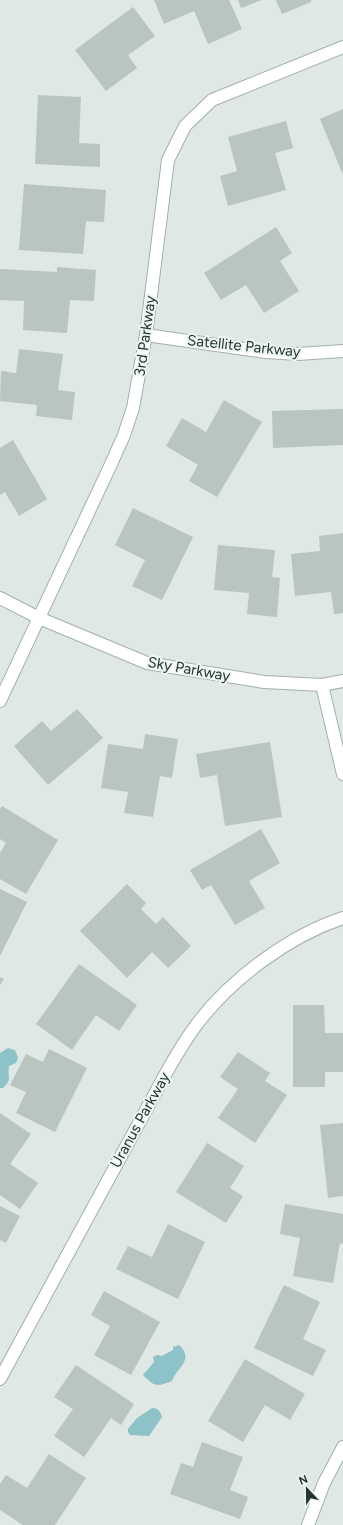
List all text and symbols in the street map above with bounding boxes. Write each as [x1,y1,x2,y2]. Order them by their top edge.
street label: 3rd Parkway [130,294,160,377]
street label: Satellite Parkway [186,331,302,361]
street label: Sky Parkway [146,653,232,685]
street label: Uranus Parkway [106,1069,174,1171]
north arrow [287,1469,327,1509]
text: N [297,1473,310,1488]

